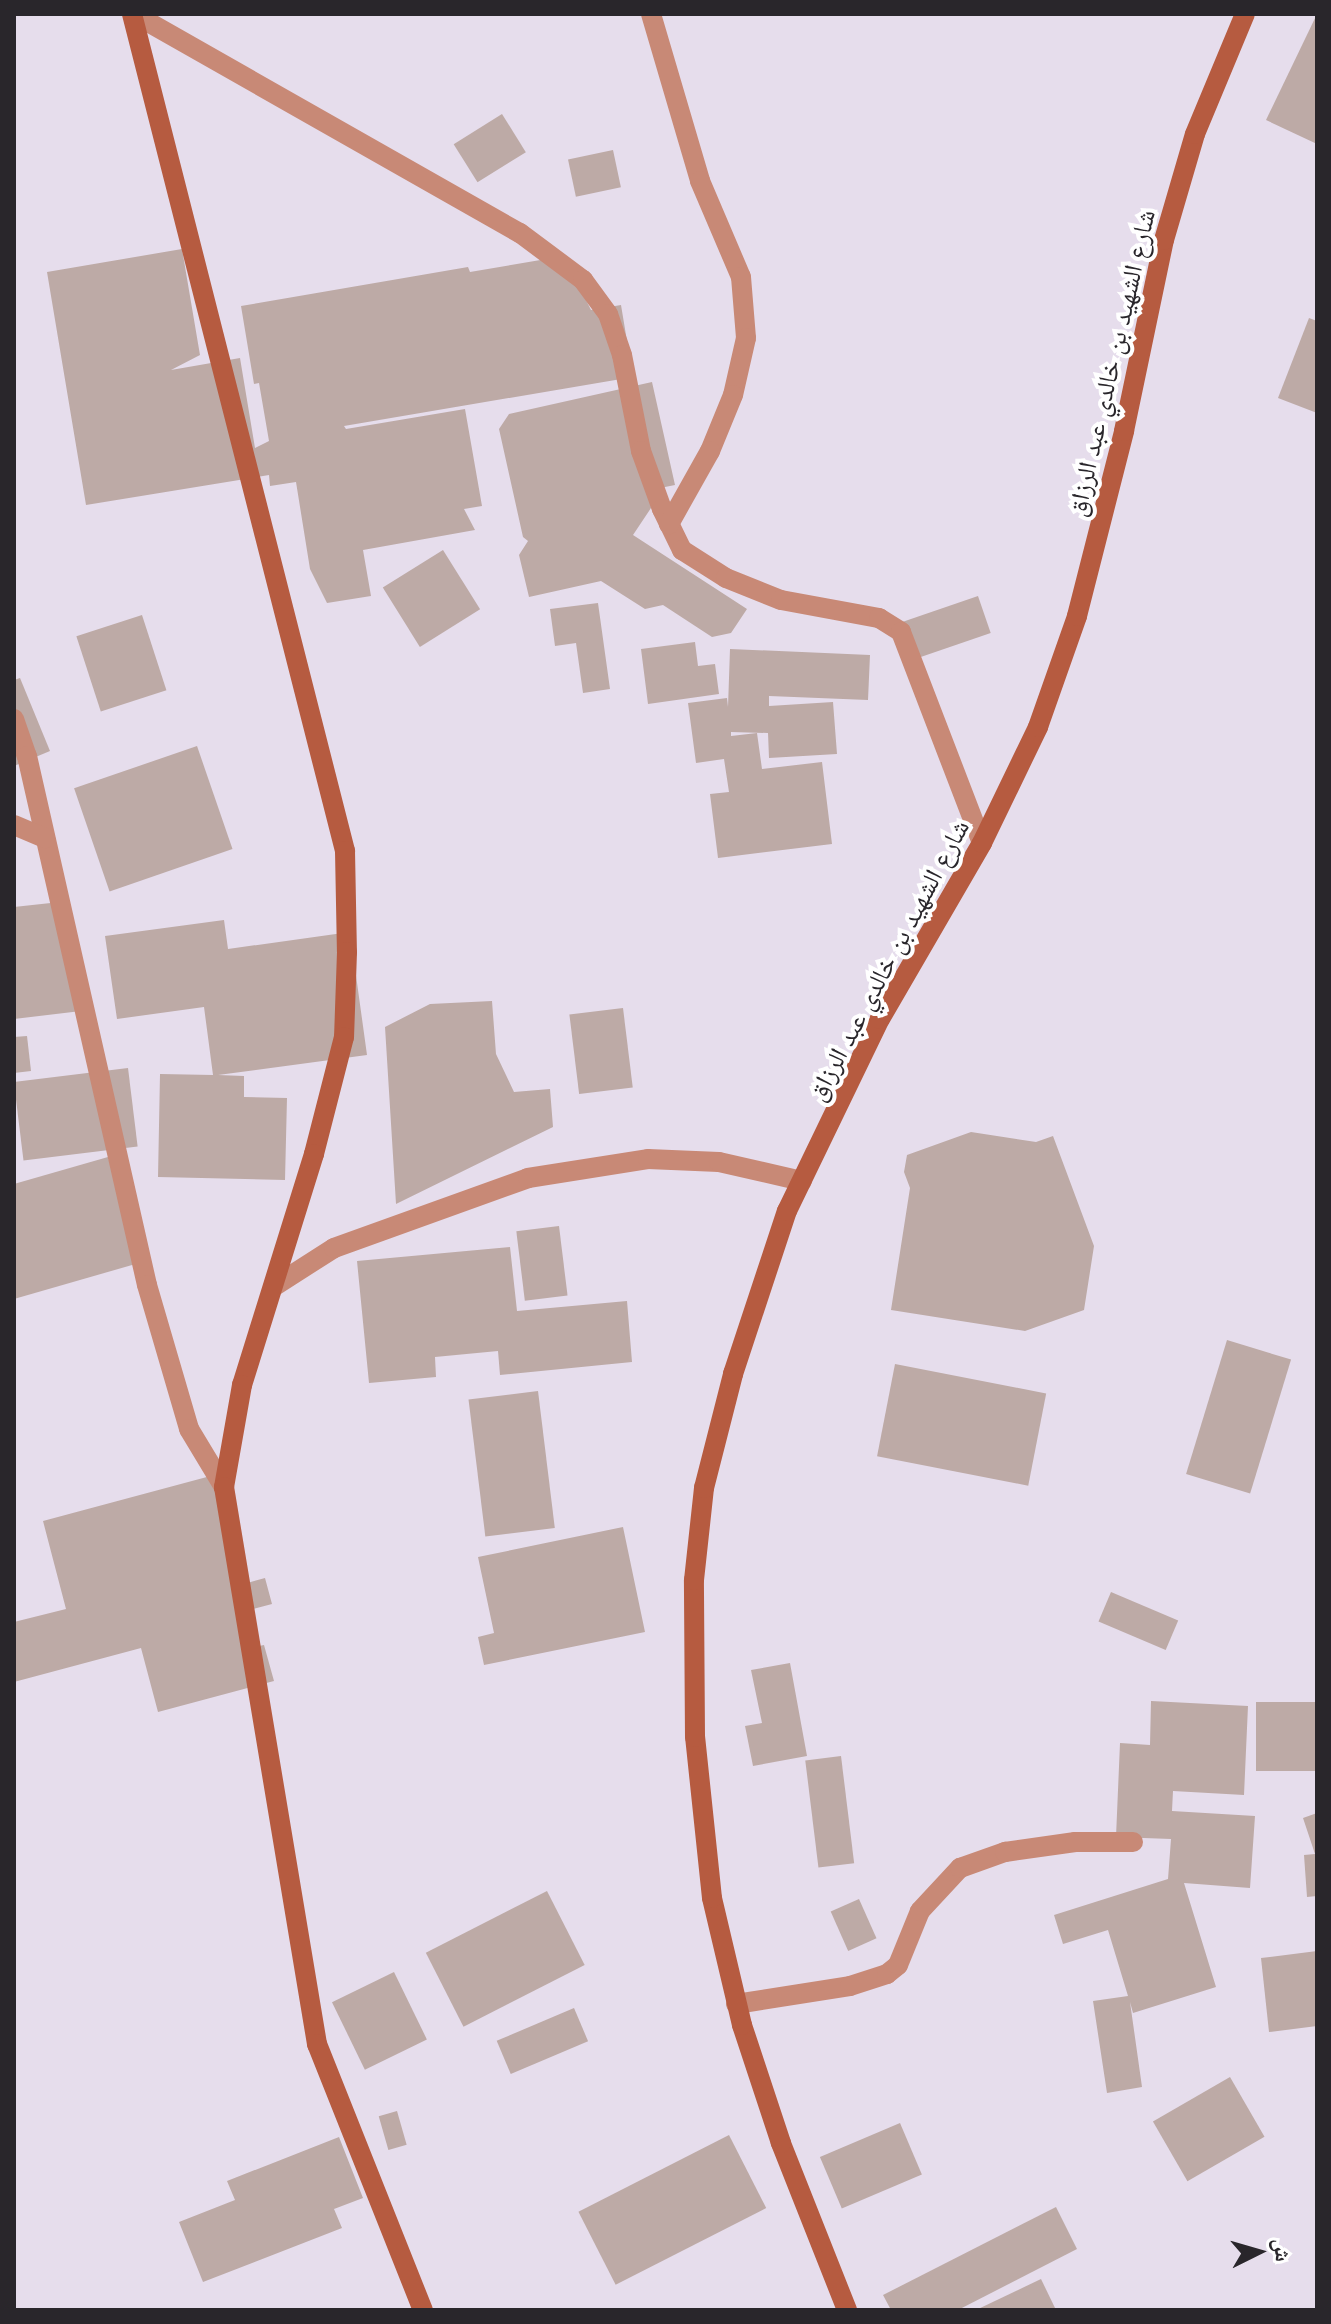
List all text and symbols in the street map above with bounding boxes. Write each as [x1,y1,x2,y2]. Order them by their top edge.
street label: شارع الشهيد بن خالدي عبد الرزاق [1060,206,1162,520]
street label: شارع الشهيد بن خالدي عبد الرزاق [800,814,976,1106]
north arrow [1219,2212,1299,2292]
text: ش [1269,2237,1297,2263]

